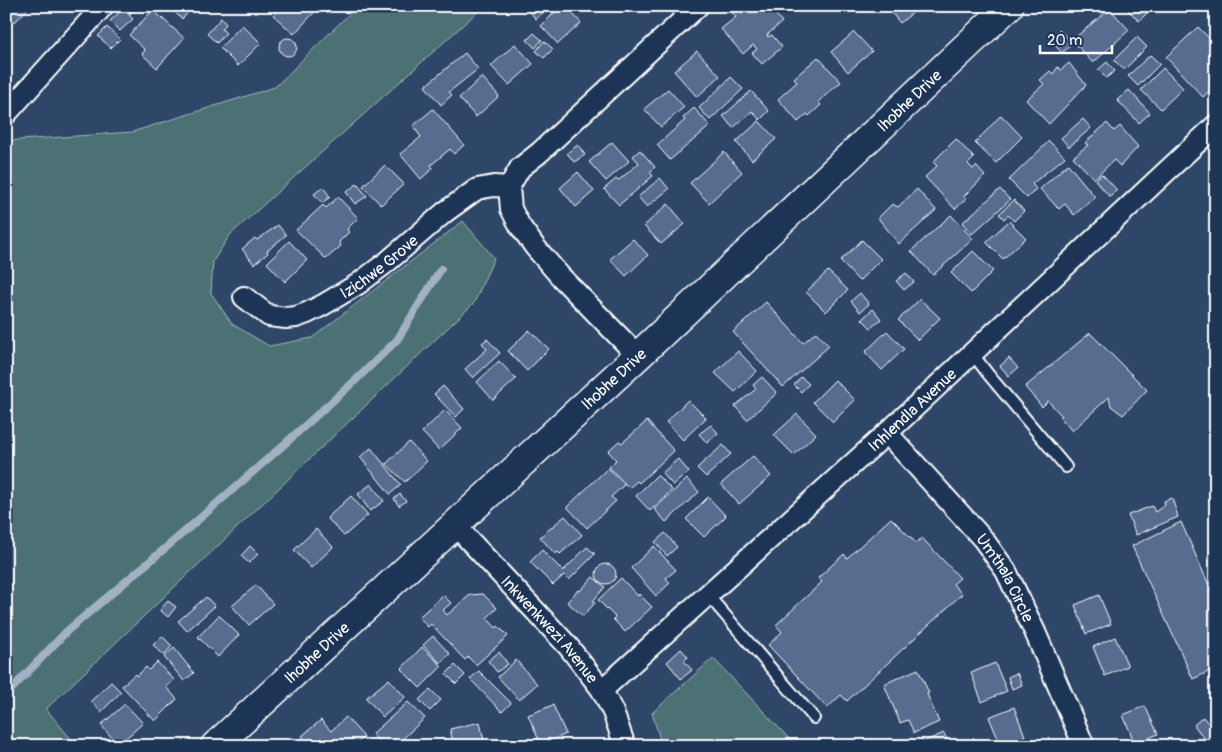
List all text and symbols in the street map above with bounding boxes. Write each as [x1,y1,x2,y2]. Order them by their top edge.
scale bar [1040,22,1112,54]
text: 20 m [1047,31,1082,50]
street label: Ihobhe Drive [873,66,946,136]
street label: Izichwe Grove [337,231,422,304]
street label: Ihobhe Drive [577,344,651,414]
street label: Inhlendla Avenue [864,364,961,456]
street label: Umthala Circle [971,530,1038,626]
street label: Inkwenkwezi Avenue [496,572,602,688]
street label: Ihobhe Drive [280,618,354,688]

